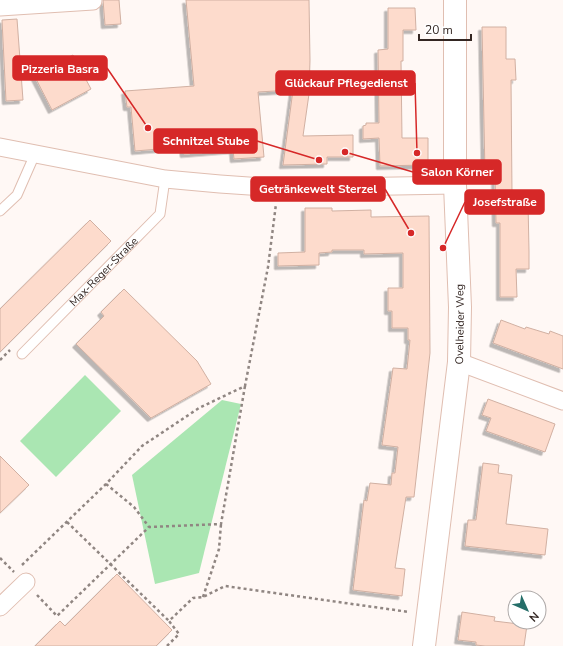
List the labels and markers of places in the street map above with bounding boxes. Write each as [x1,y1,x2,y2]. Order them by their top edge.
callout: Pizzeria Basra [13,56,107,80]
callout: Glückauf Pflegedienst [276,71,415,95]
callout: Schnitzel Stube [154,129,257,153]
callout: Salon Körner [413,160,501,184]
callout: Getränkewelt Sterzel [251,177,385,201]
callout: Josefstraße [465,190,544,214]

